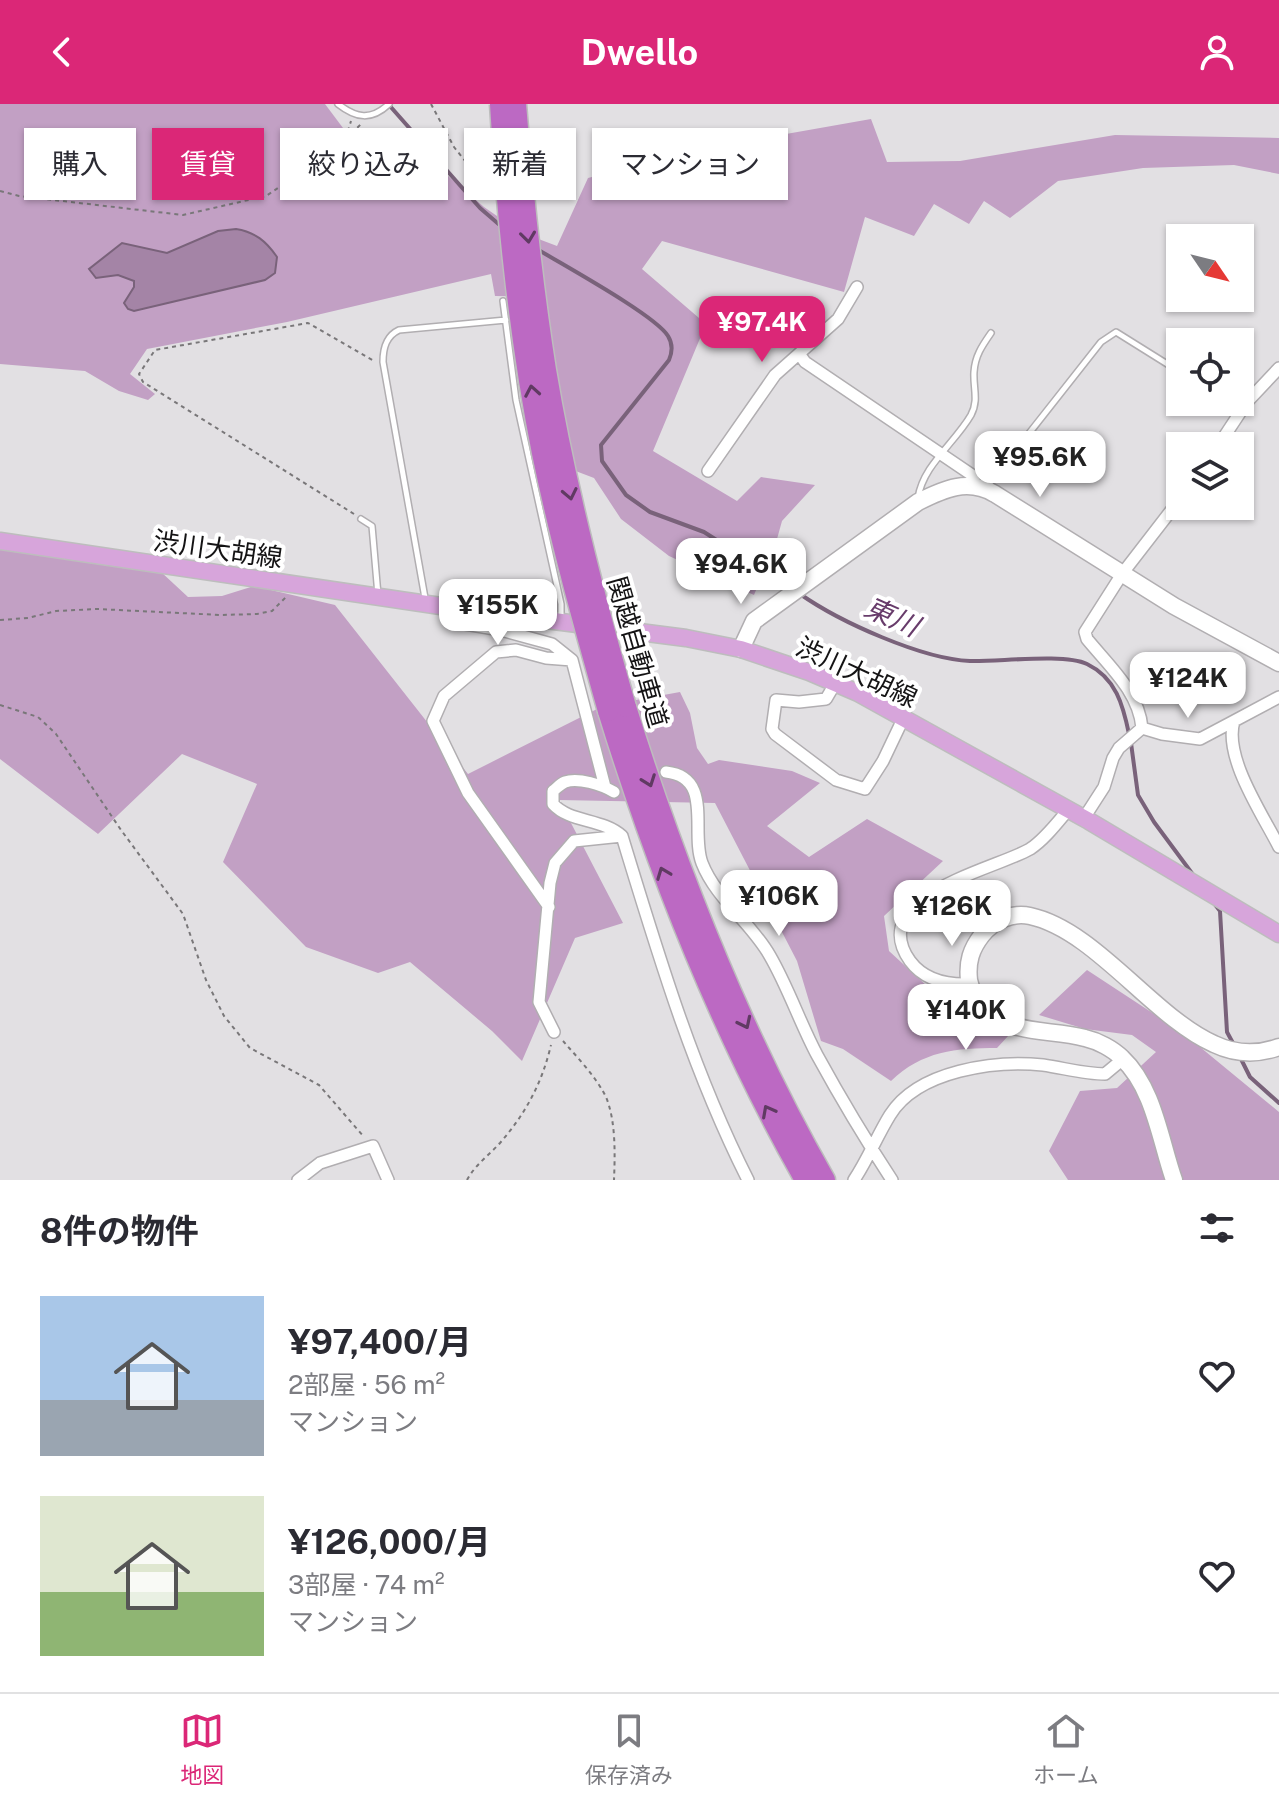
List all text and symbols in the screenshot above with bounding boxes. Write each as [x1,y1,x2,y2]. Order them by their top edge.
icon: back [40,30,84,74]
icon: person [1195,30,1239,74]
text: Dwello [581,31,698,73]
chip: 購入 [24,128,136,200]
chip: 賃貸 [152,128,264,200]
chip: 絞り込み [280,128,448,200]
chip: 新着 [464,128,576,200]
chip: マンション [592,128,788,200]
north arrow [1166,224,1254,312]
map controls [1166,224,1254,520]
one-way arrow [520,231,537,244]
pin: ¥97.4K [697,296,827,364]
text: ¥97.4K [717,306,807,337]
button: locate [1166,328,1254,416]
one-way arrow [524,384,541,397]
pin: ¥95.6K [975,431,1105,499]
button: layers [1166,432,1254,520]
text: ¥95.6K [993,441,1087,472]
one-way arrow [561,487,578,500]
street label: 渋川大胡線 [151,525,285,573]
pin: ¥94.6K [676,538,806,606]
text: ¥94.6K [694,548,788,579]
street label: 関越自動車道 [602,573,674,731]
pin: ¥155K [442,579,554,647]
text: ¥155K [457,589,539,620]
water label: 東川 [860,590,927,644]
street label: 渋川大胡線 [792,630,922,714]
pin: ¥124K [1132,652,1244,720]
text: ¥124K [1148,662,1228,693]
one-way arrow [640,773,656,787]
one-way arrow [656,867,673,881]
pin: ¥106K [723,870,835,938]
text: ¥106K [739,880,819,911]
pin: ¥126K [896,880,1008,948]
text: ¥126K [912,890,992,921]
pin: ¥140K [910,984,1022,1052]
text: ¥140K [926,994,1006,1025]
one-way arrow [735,1014,751,1029]
one-way arrow [763,1105,778,1119]
icon: filters [1195,1206,1239,1250]
text: 8件の物件 [40,1211,199,1251]
text: ¥97,400/月 [288,1322,472,1362]
icon: home [104,1328,200,1424]
icon: heart [1195,1354,1239,1398]
text: 2部屋 · 56 m² [288,1369,445,1400]
text: マンション [288,1406,418,1437]
text: ¥126,000/月 [288,1522,491,1562]
icon: home [104,1528,200,1624]
icon: heart [1195,1554,1239,1598]
text: 3部屋 · 74 m² [288,1569,444,1600]
text: マンション [288,1606,418,1637]
tab: 地図 [180,1709,224,1789]
tab: 保存済み [585,1709,673,1789]
tab: ホーム [1033,1709,1099,1789]

